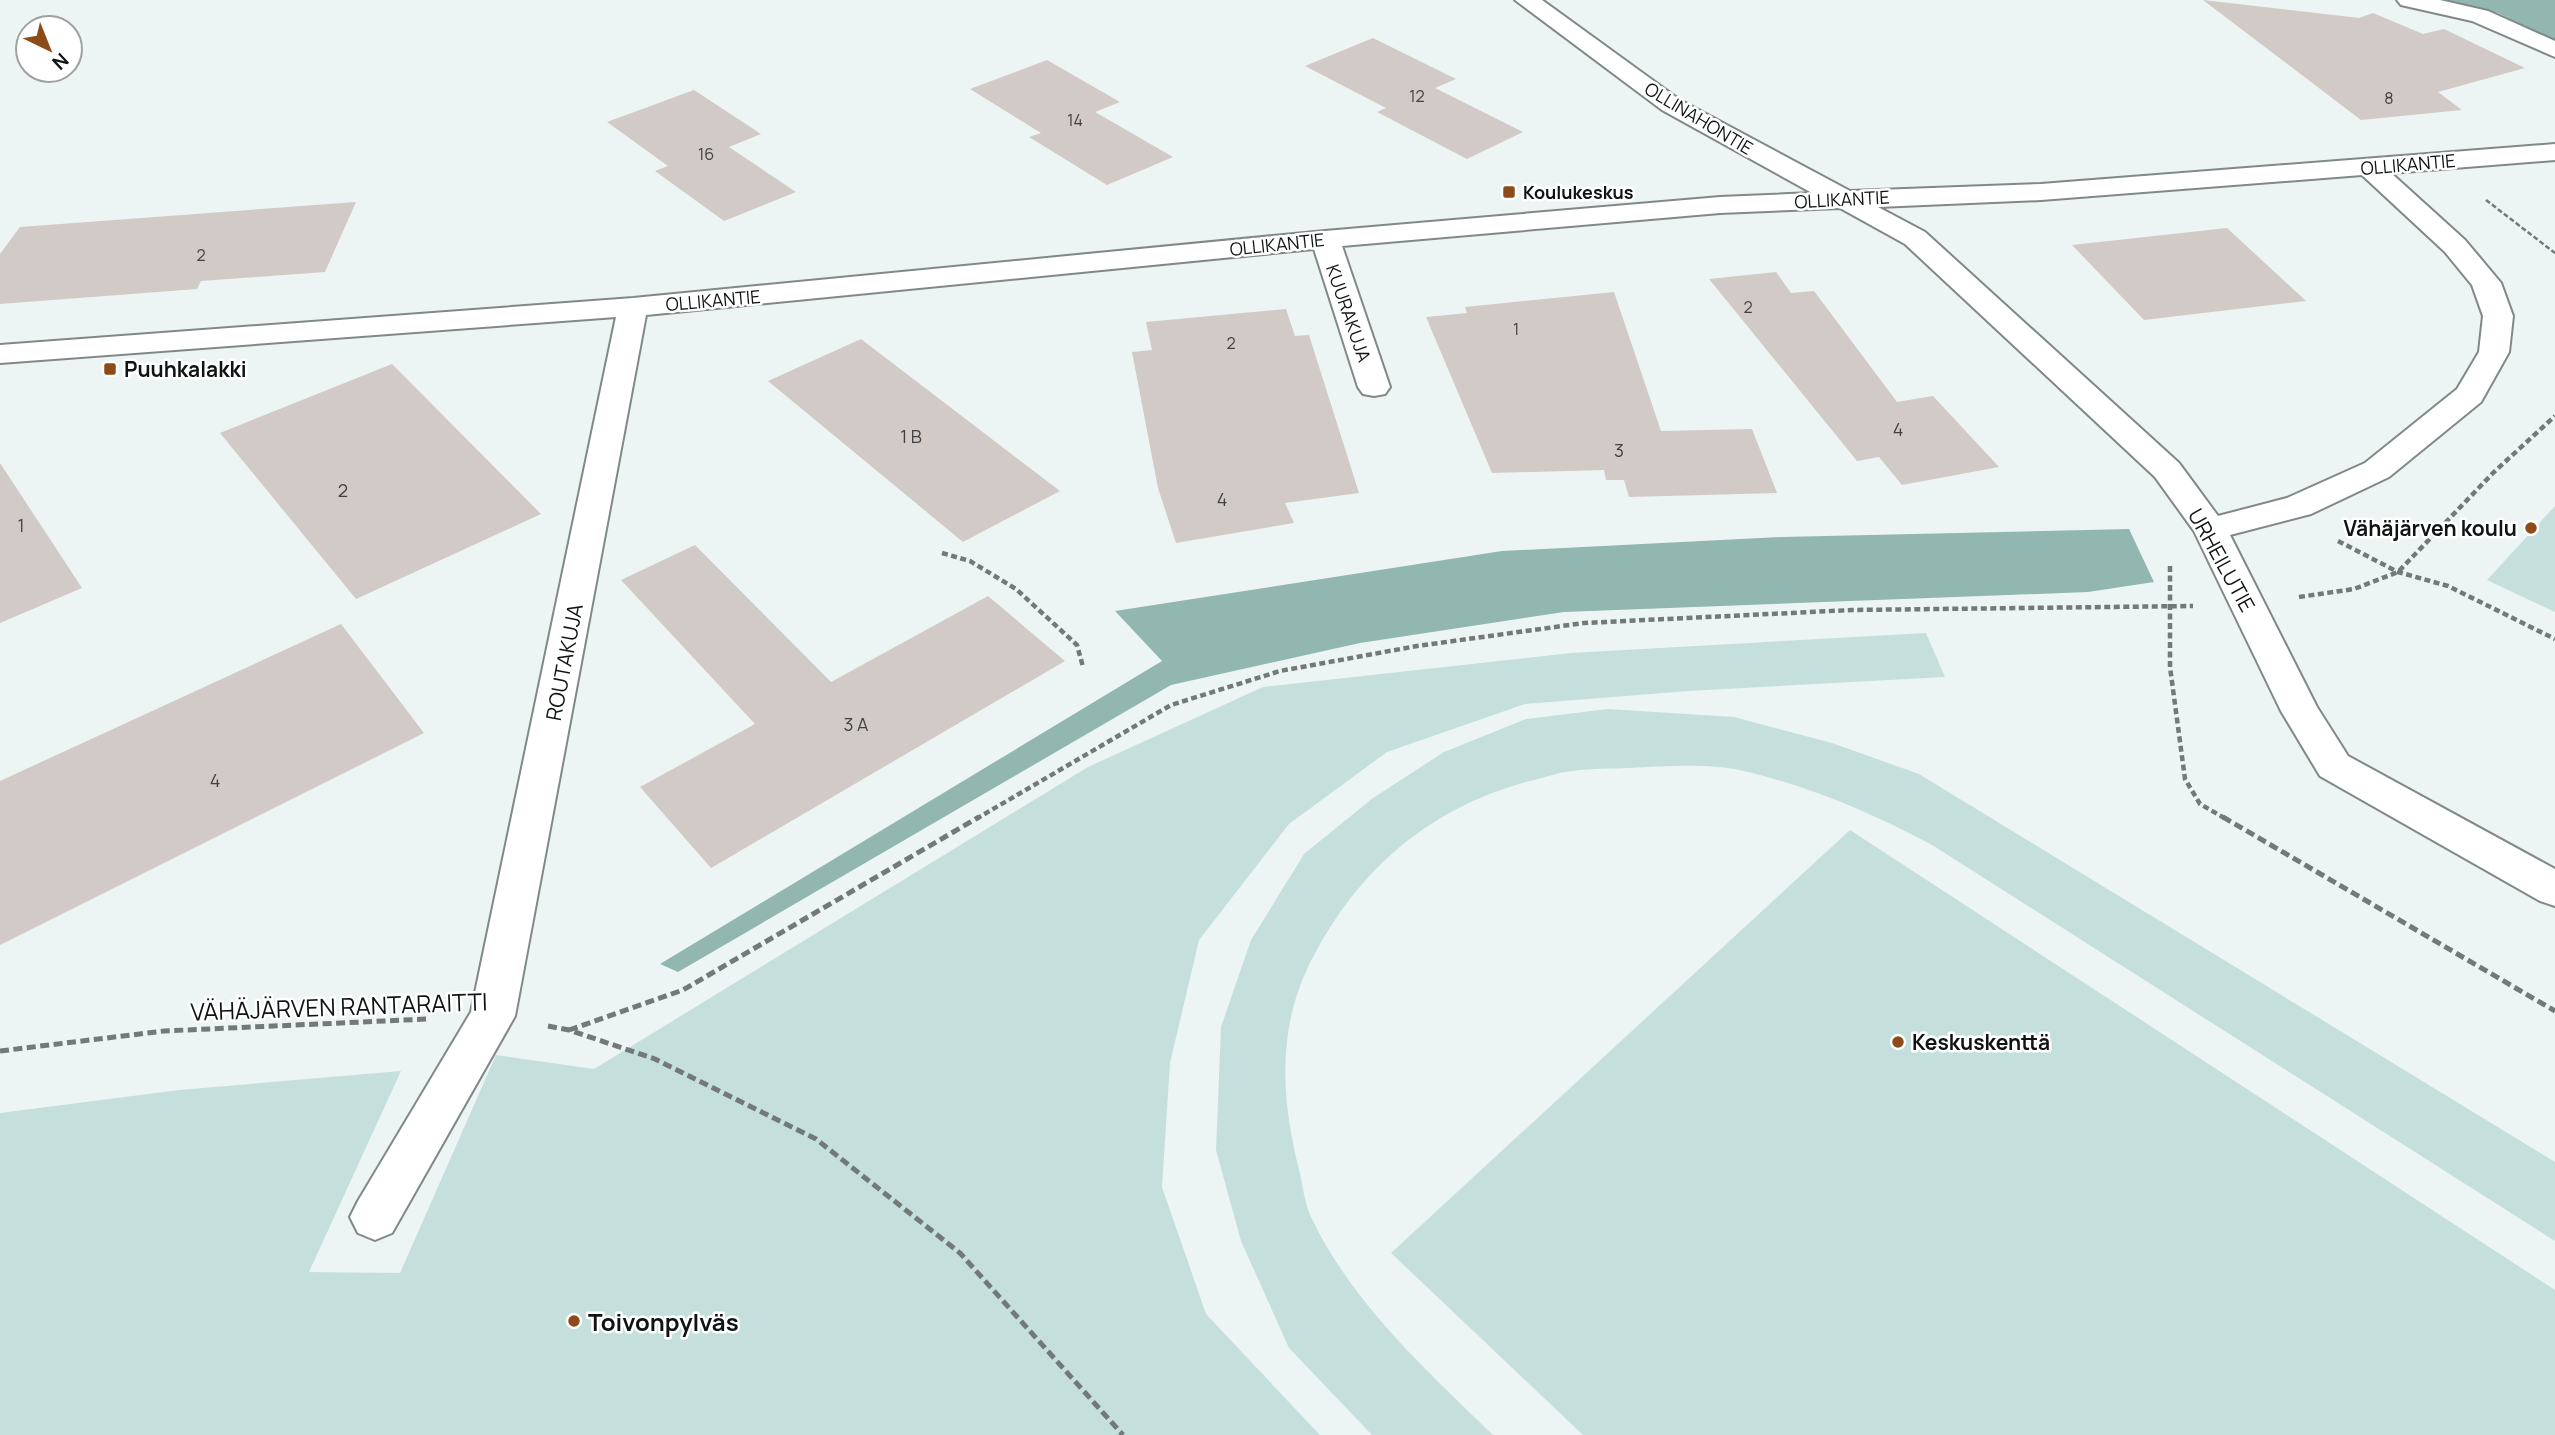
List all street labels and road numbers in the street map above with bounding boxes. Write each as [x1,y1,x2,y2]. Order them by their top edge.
street label: OLLINAHONTIE [1640,76,1758,160]
street label: OLLIKANTIE [2360,148,2456,180]
street label: OLLIKANTIE [1794,185,1890,213]
street label: OLLIKANTIE [1228,227,1326,261]
street label: KUURAKUJA [1321,261,1377,365]
street label: OLLIKANTIE [665,284,761,316]
street label: URHEILUTIE [2182,503,2262,617]
street label: ROUTAKUJA [539,601,589,723]
street label: VÄHÄJÄRVEN RANTARAITTI [190,984,488,1028]

